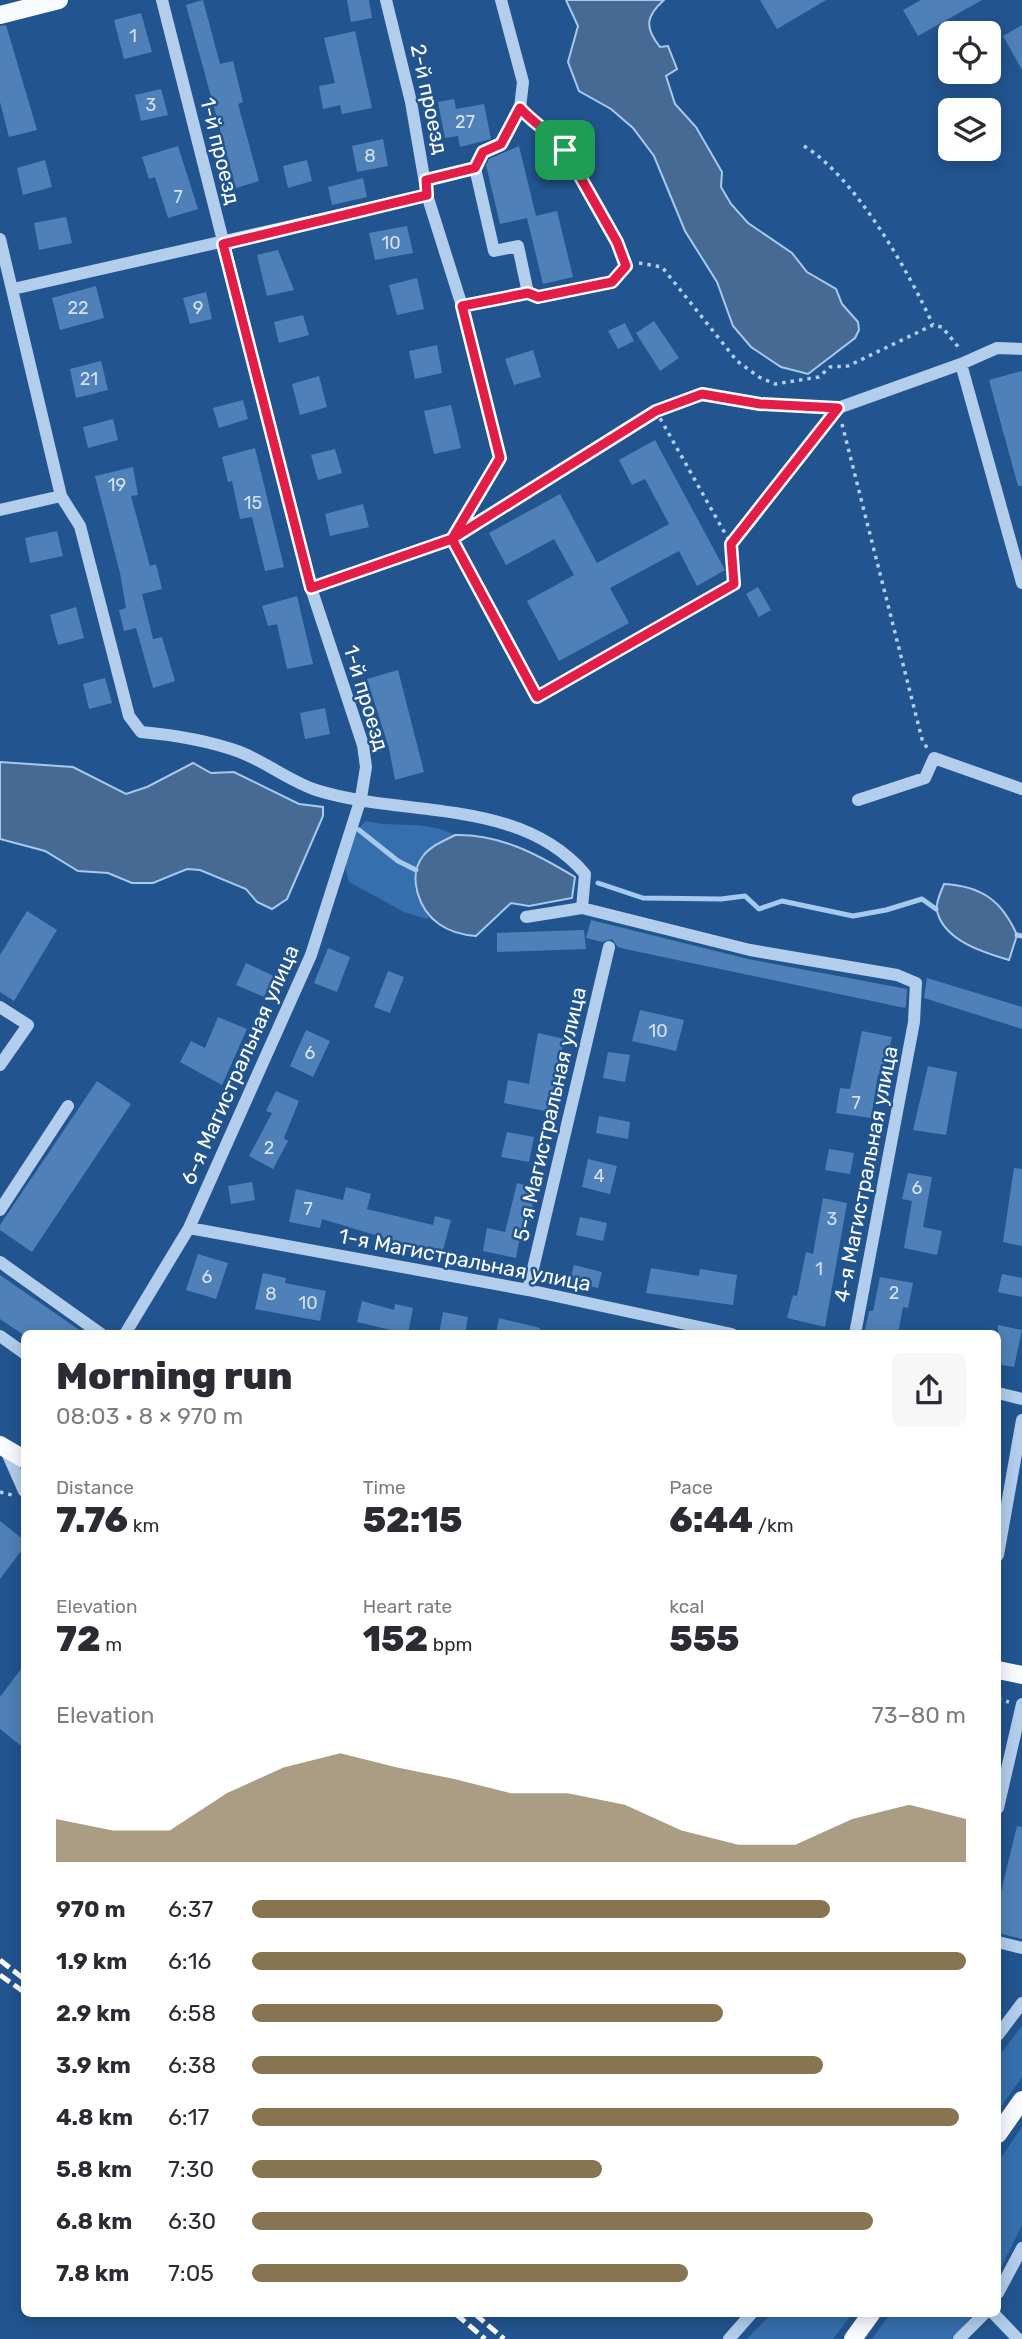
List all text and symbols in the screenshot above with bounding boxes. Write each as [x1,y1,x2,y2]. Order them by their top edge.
map controls [938,21,1001,161]
button: locate [938,21,1001,84]
house number: 1 [129,25,137,47]
street label: 2-й проезд [406,41,453,156]
house number: 3 [146,94,156,116]
street label: 1-й проезд [195,95,246,207]
button: layers [938,98,1001,161]
house number: 27 [455,111,475,133]
pin [535,120,595,180]
icon: arrive [546,131,584,169]
house number: 8 [364,145,376,167]
house number: 7 [173,186,183,208]
house number: 10 [381,232,401,254]
house number: 22 [67,297,89,319]
house number: 9 [193,297,203,319]
house number: 21 [80,368,98,390]
house number: 19 [108,474,126,496]
house number: 15 [244,492,262,514]
street label: 1-й проезд [339,642,394,754]
street label: 6-я Магистральная улица [175,941,304,1189]
street label: 5-я Магистральная улица [508,984,591,1243]
house number: 10 [648,1020,668,1042]
house number: 6 [305,1042,316,1064]
street label: 4-я Магистральная улица [828,1044,903,1304]
house number: 7 [851,1092,861,1114]
house number: 2 [264,1137,274,1159]
house number: 4 [593,1165,605,1187]
house number: 6 [912,1177,923,1199]
house number: 7 [303,1198,313,1220]
house number: 3 [827,1208,837,1230]
street label: 1-я Магистральная улица [337,1223,593,1296]
house number: 1 [815,1258,823,1280]
house number: 6 [202,1266,213,1288]
house number: 2 [889,1282,899,1304]
house number: 8 [265,1283,277,1305]
house number: 10 [298,1292,318,1314]
text: Morning run [56,1353,293,1399]
button: share [892,1353,966,1427]
text: 08:03 · 8 × 970 m [56,1402,243,1430]
text: Distance [56,1476,134,1499]
text: Time [363,1476,406,1499]
text: Pace [669,1476,713,1499]
text: 7.76 [56,1499,128,1541]
text: 52:15 [363,1499,462,1541]
text: 6:44 [669,1499,753,1541]
text: km [128,1514,159,1537]
text: /km [753,1514,794,1537]
text: Elevation [56,1595,137,1618]
text: Heart rate [363,1595,452,1618]
text: kcal [669,1595,704,1618]
text: 72 [56,1618,101,1660]
text: 152 [363,1618,428,1660]
text: 555 [669,1618,739,1660]
text: m [101,1633,122,1656]
text: bpm [428,1633,472,1656]
text: Elevation [56,1701,155,1729]
text: 73–80 m [872,1701,966,1729]
text: 970 m [56,1895,126,1923]
text: 6:37 [168,1895,213,1923]
text: 1.9 km [56,1947,127,1975]
text: 6:16 [168,1947,211,1975]
text: 2.9 km [56,1999,131,2027]
text: 6:58 [168,1999,216,2027]
text: 3.9 km [56,2051,131,2079]
text: 6:38 [168,2051,216,2079]
text: 4.8 km [56,2103,133,2131]
text: 6:17 [168,2103,209,2131]
text: 5.8 km [56,2155,132,2183]
text: 7:30 [168,2155,214,2183]
text: 6.8 km [56,2207,132,2235]
text: 6:30 [168,2207,216,2235]
text: 7.8 km [56,2259,129,2287]
text: 7:05 [168,2259,214,2287]

